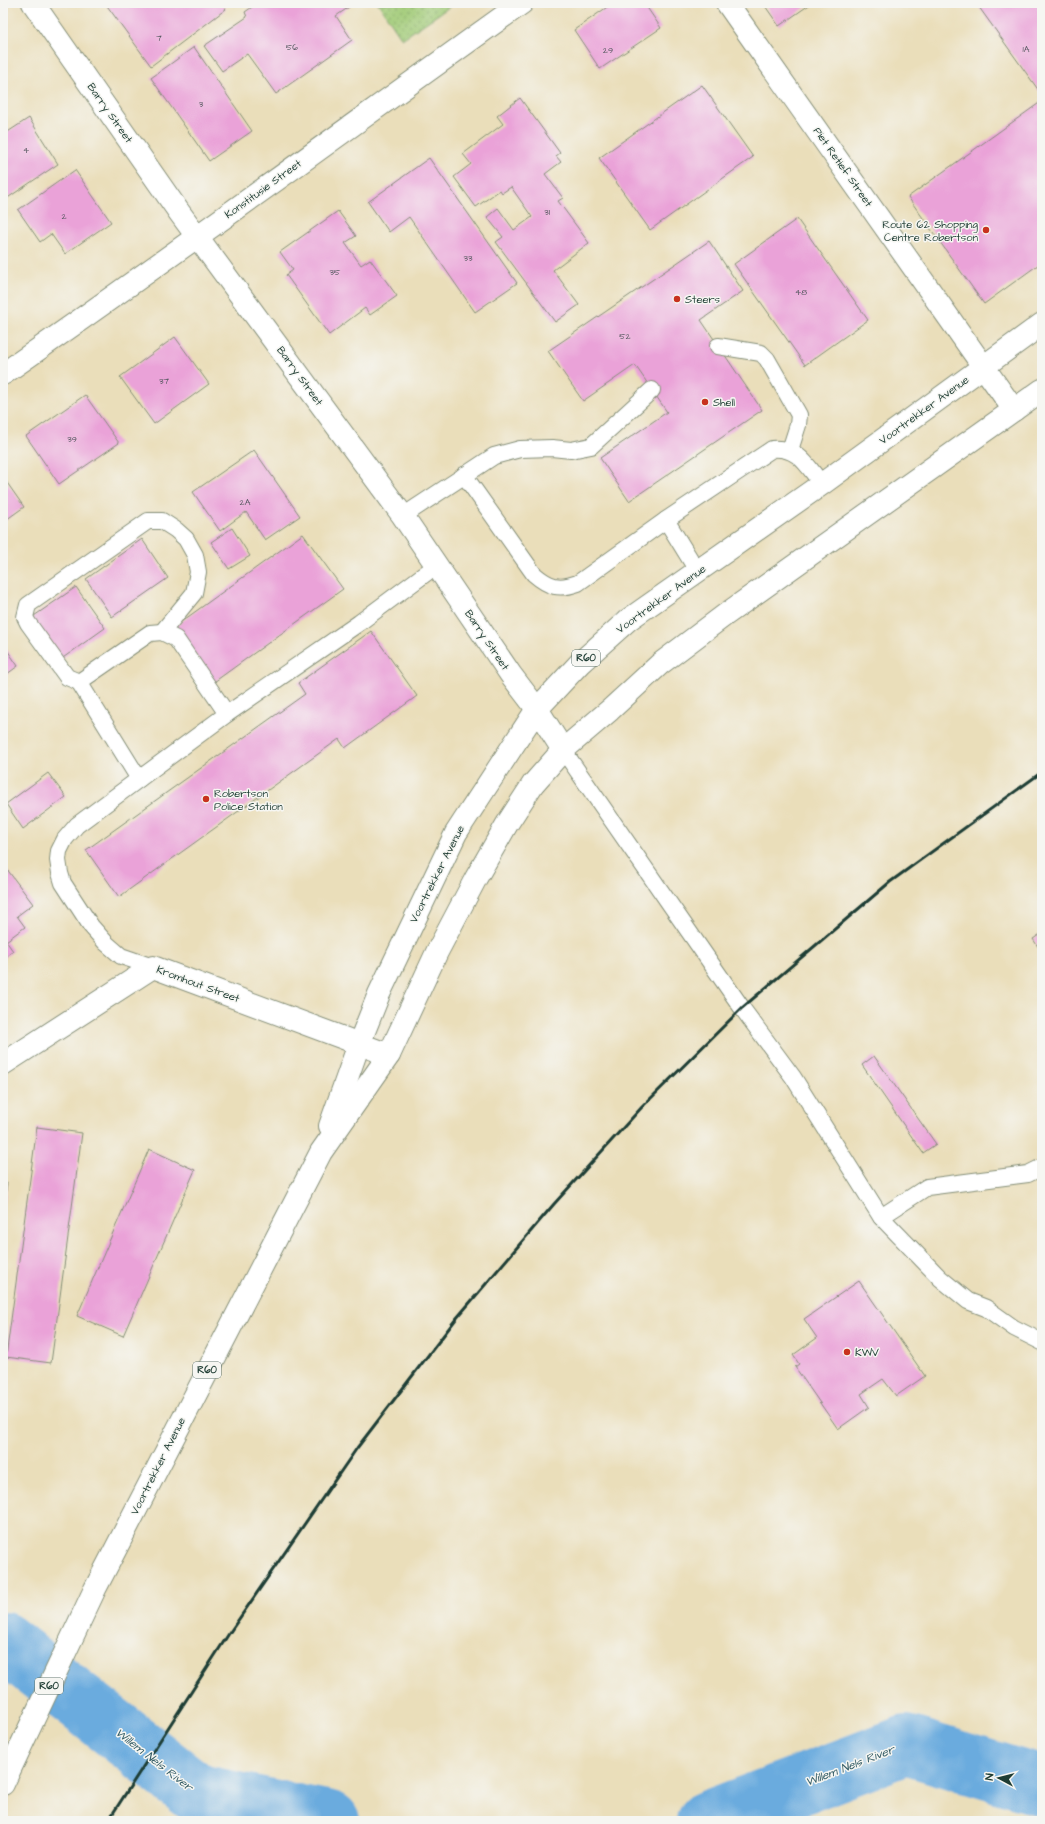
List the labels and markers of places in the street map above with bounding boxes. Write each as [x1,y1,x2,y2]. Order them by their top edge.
place label: Route 62 Shopping Centre Robertson [882,217,978,245]
marker: Route 62 Shopping Centre Robertson [981,225,991,235]
place label: Steers [685,292,720,307]
marker: Steers [672,294,682,304]
place label: Shell [713,395,735,410]
marker: Shell [700,397,710,407]
place label: Robertson Police Station [214,786,283,814]
marker: Robertson Police Station [201,794,211,804]
place label: KWV [855,1345,879,1360]
marker: KWV [842,1347,852,1357]

